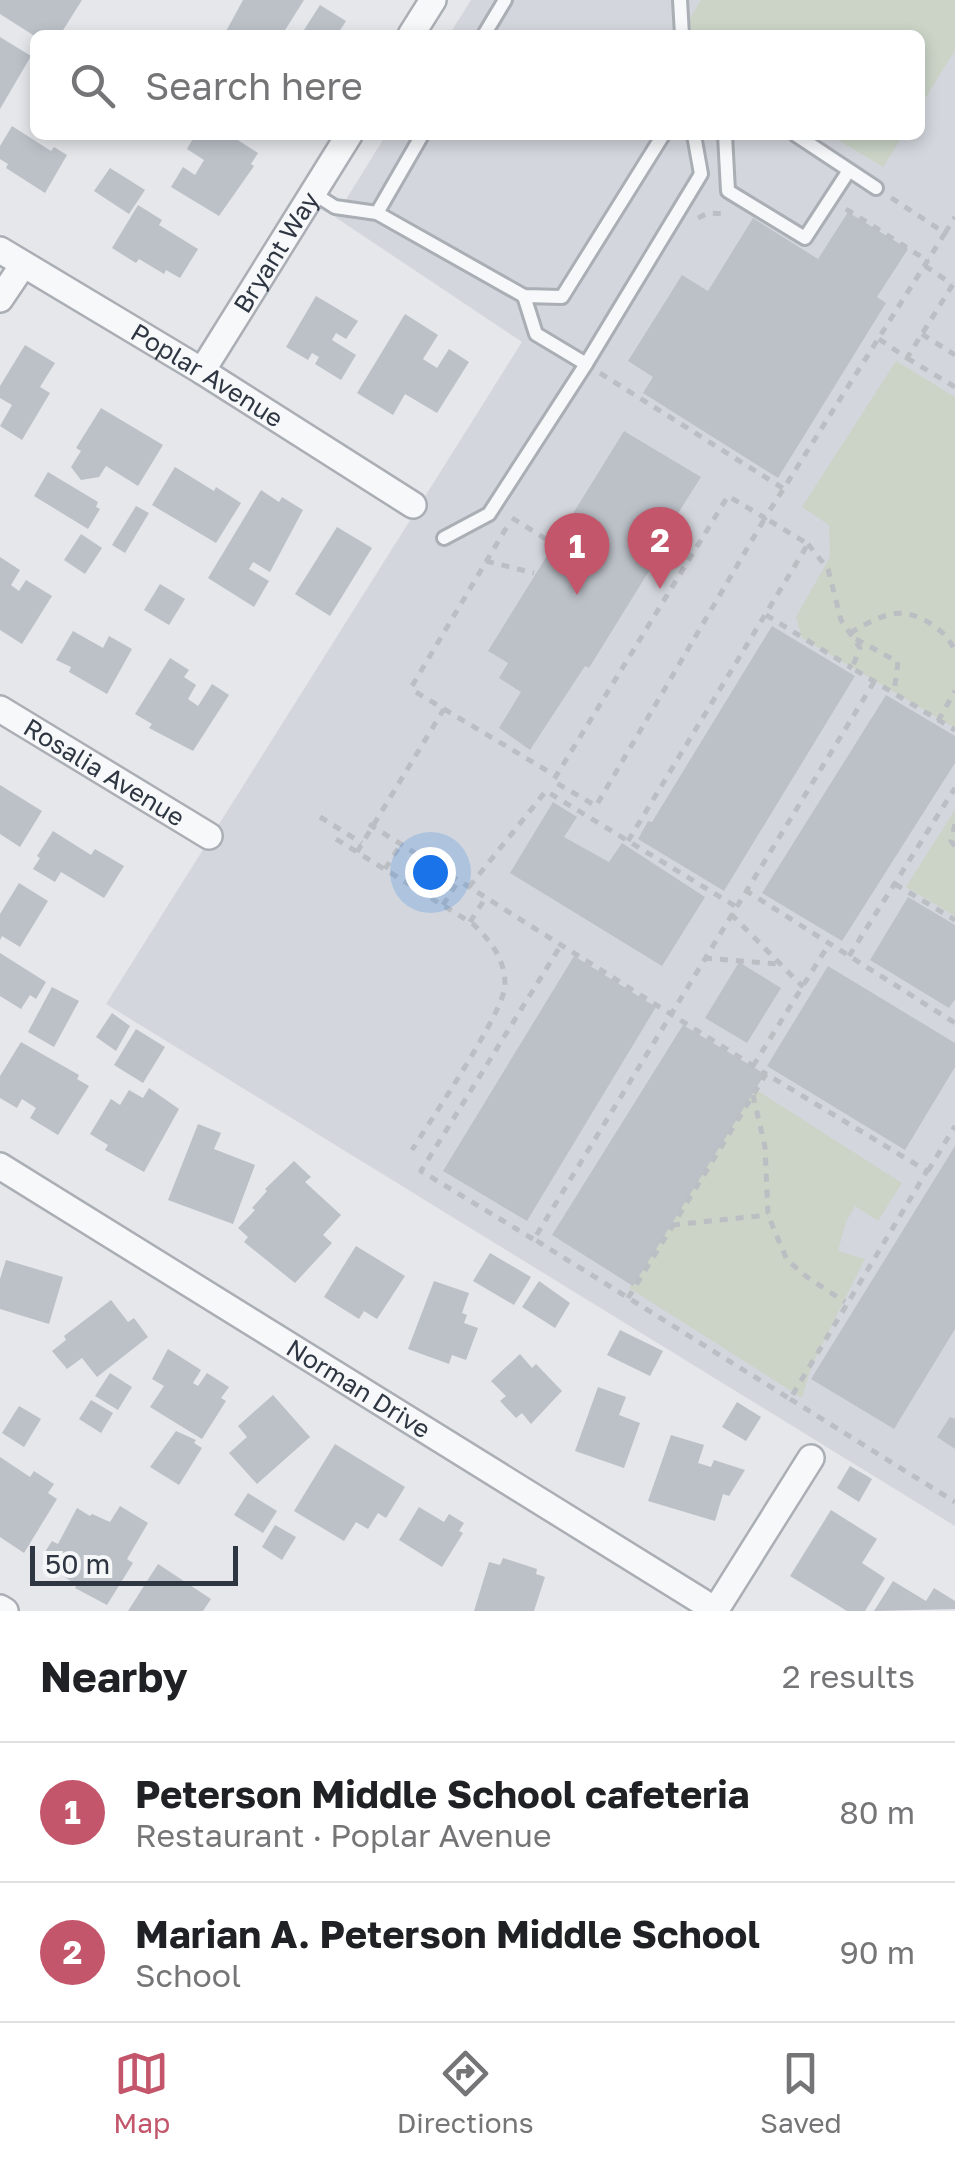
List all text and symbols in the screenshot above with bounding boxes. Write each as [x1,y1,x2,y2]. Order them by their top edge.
search box [30,30,925,140]
icon: search [65,58,120,113]
text: Search here [145,63,363,108]
street label: Bryant Way [226,186,325,318]
street label: Poplar Avenue [126,316,289,434]
pin: 2 [628,506,692,589]
pin: 1 [544,512,610,595]
street label: Rosalia Avenue [18,711,191,833]
your location [405,847,456,898]
street label: Norman Drive [281,1332,437,1444]
scale bar [30,1541,238,1586]
text: 50 m [45,1547,110,1580]
text: Nearby [40,1651,188,1701]
text: 2 results [782,1657,915,1695]
text: Peterson Middle School cafeteria [135,1771,750,1816]
text: 1 [64,1793,81,1831]
text: 80 m [839,1793,915,1831]
text: Restaurant · Poplar Avenue [135,1816,551,1854]
text: Marian A. Peterson Middle School [135,1911,760,1956]
text: 2 [63,1933,82,1971]
text: 90 m [839,1933,915,1971]
text: School [135,1956,241,1994]
tab: Map [113,2046,170,2139]
tab: Directions [397,2046,534,2139]
tab: Saved [760,2046,842,2139]

